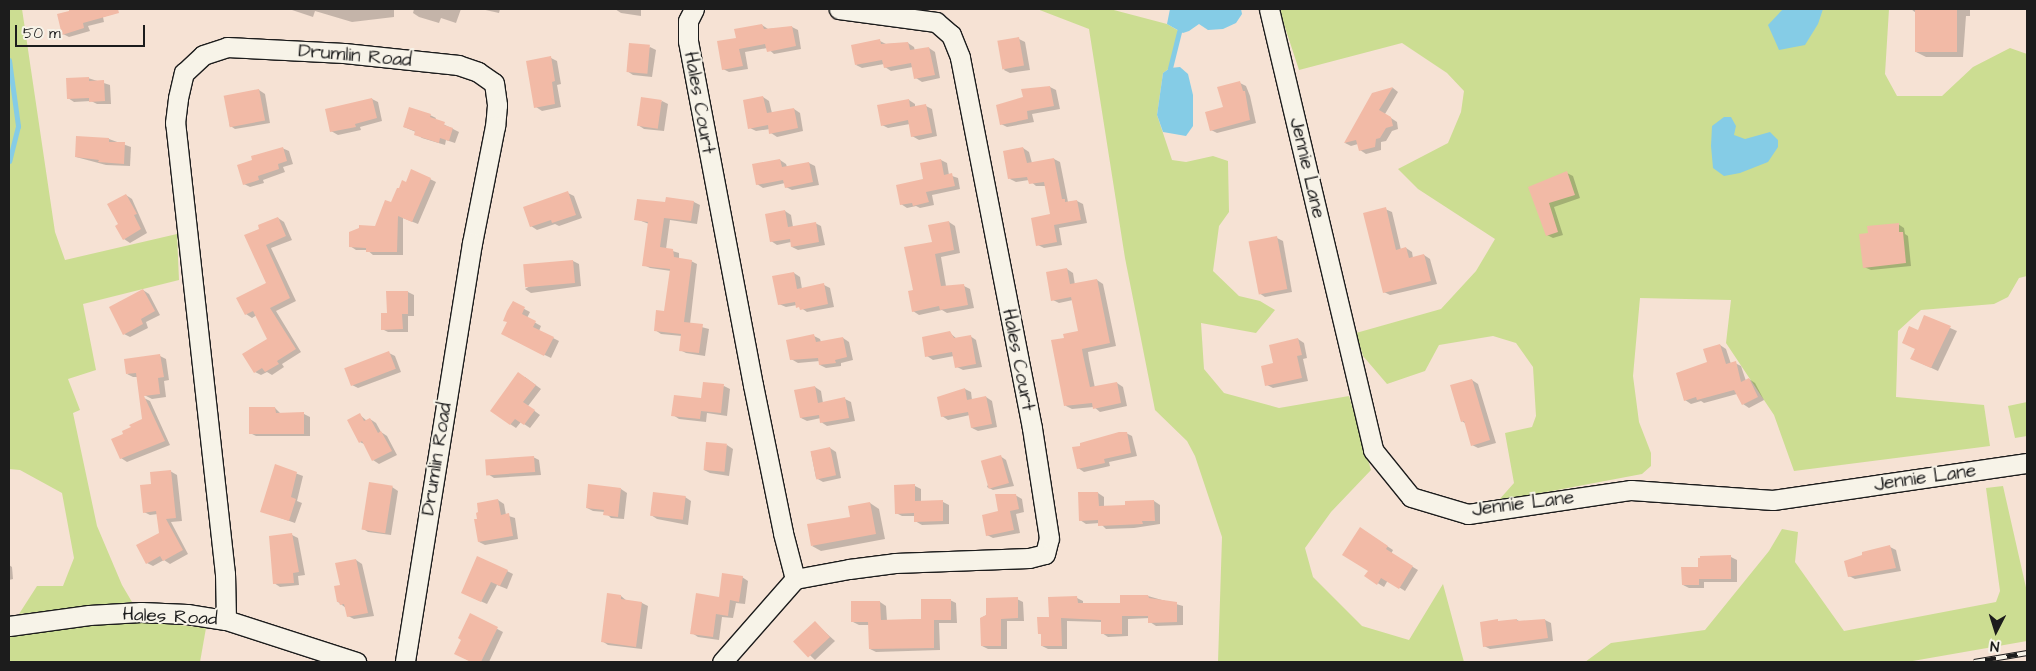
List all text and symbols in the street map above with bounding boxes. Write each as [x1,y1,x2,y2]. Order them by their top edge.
scale bar [18,15,148,47]
text: 50 m [23,23,61,44]
street label: Drumlin Road [297,40,413,72]
street label: Hales Court [679,50,719,156]
street label: Jennie Lane [1284,115,1330,221]
street label: Hales Court [997,307,1039,413]
street label: Drumlin Road [417,401,457,517]
street label: Jennie Lane [1873,460,1977,496]
street label: Jennie Lane [1471,486,1575,522]
street label: Hales Road [122,603,218,631]
north arrow [1971,606,2021,656]
text: N [1989,636,2000,656]

